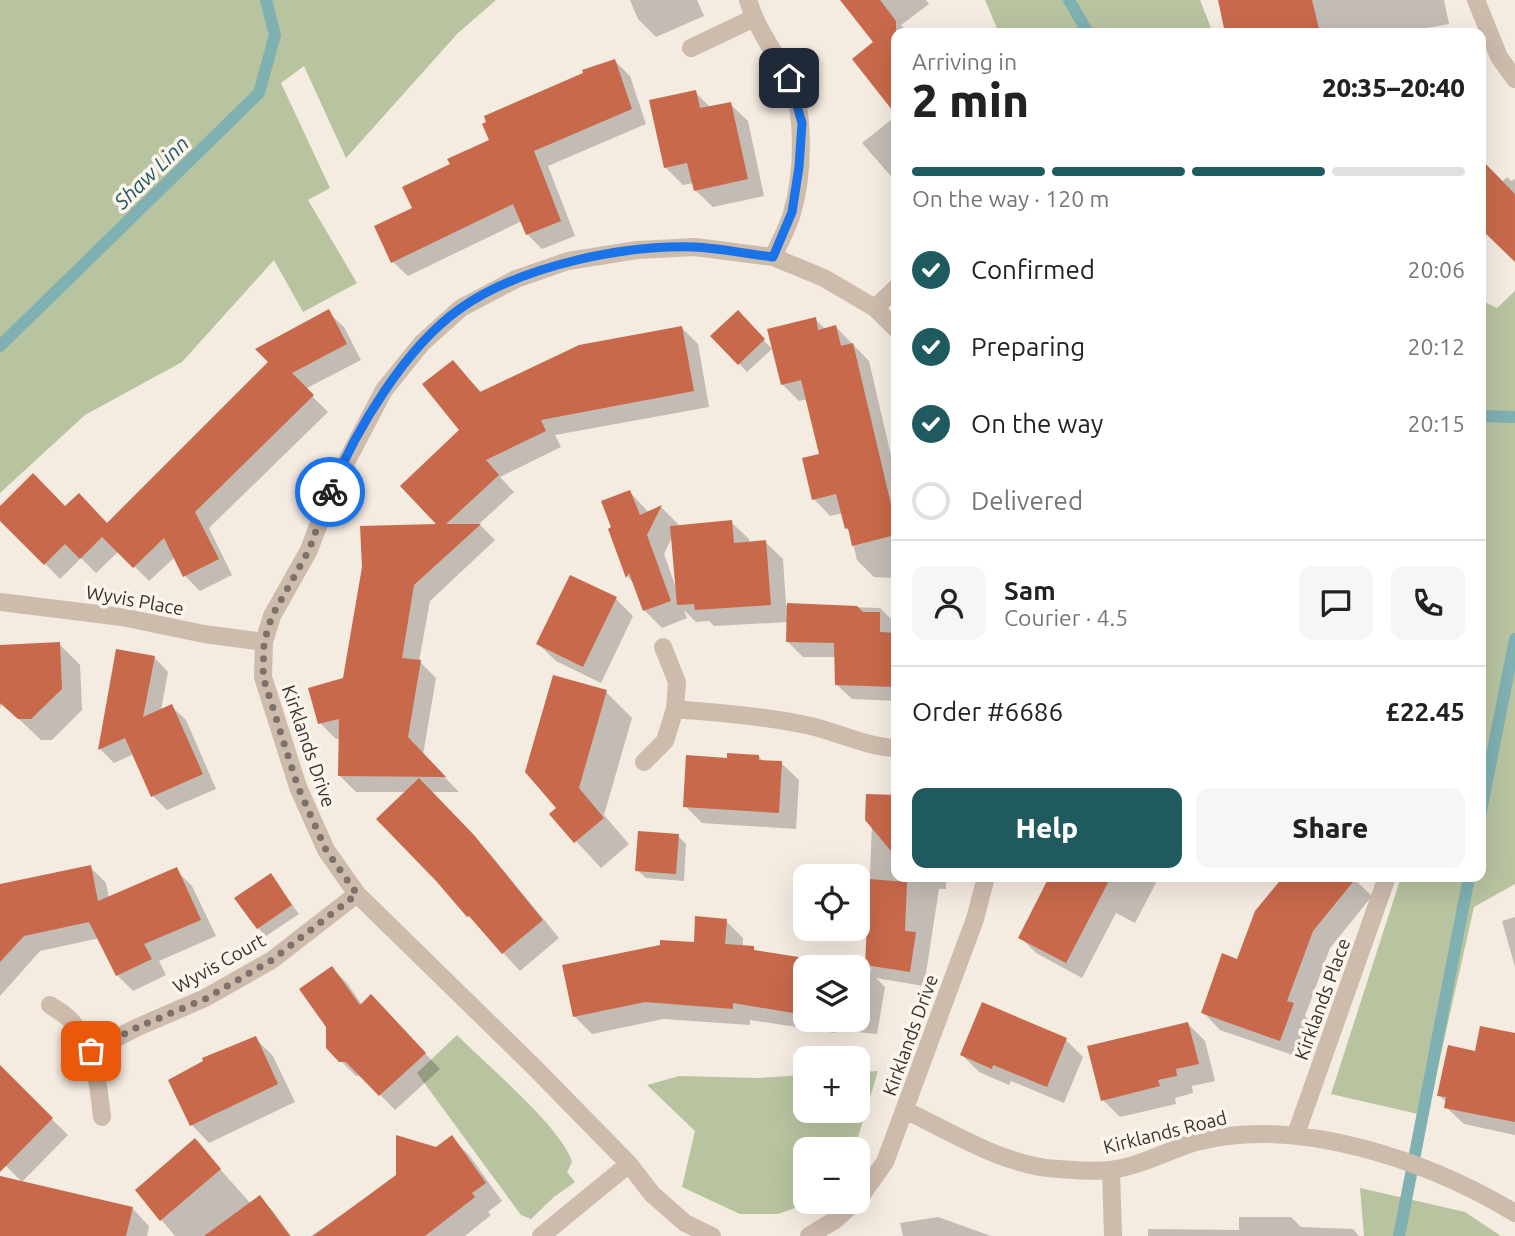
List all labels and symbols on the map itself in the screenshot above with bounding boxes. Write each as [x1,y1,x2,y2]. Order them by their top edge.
pin [759,48,819,108]
water label: Shaw Linn [108,131,193,214]
courier [295,457,365,527]
street label: Wyvis Place [84,581,186,619]
street label: Kirklands Drive [278,682,340,810]
street label: Wyvis Court [169,928,269,997]
street label: Kirklands Place [1290,935,1354,1063]
street label: Kirklands Drive [878,971,942,1099]
pin [61,1021,121,1081]
street label: Kirklands Road [1101,1106,1229,1158]

